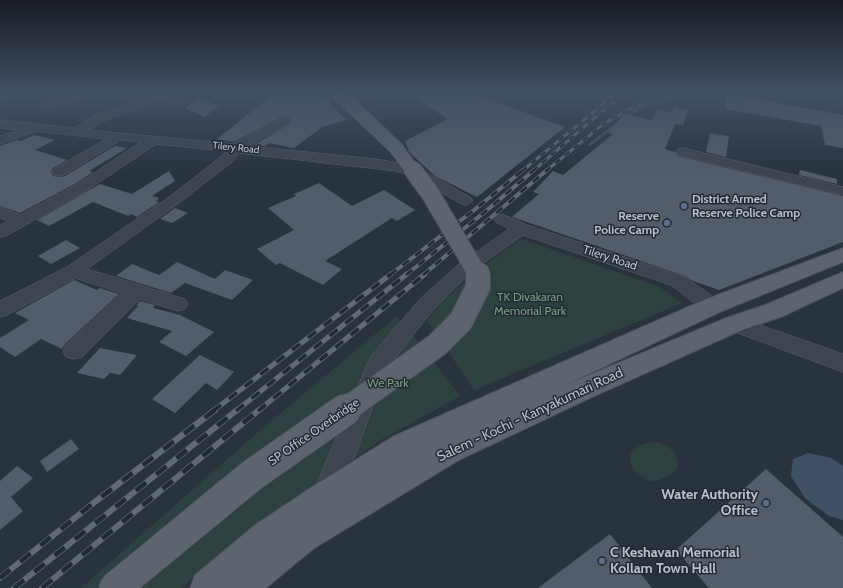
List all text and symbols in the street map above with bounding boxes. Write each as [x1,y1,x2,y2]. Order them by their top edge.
street label: Tilery Road [212,140,260,156]
place label: District Armed Reserve Police Camp [692,192,800,220]
marker: District Armed Reserve Police Camp [679,201,689,211]
place label: Reserve Police Camp [594,209,659,237]
marker: Reserve Police Camp [662,218,672,228]
street label: Tilery Road [581,242,639,274]
park label: TK Divakaran Memorial Park [494,290,566,318]
street label: Salem - Kochi - Kanyakumari Road [434,364,626,466]
park label: We Park [367,376,409,390]
street label: SP Office Overbridge [266,395,362,469]
place label: Water Authority Office [661,487,758,520]
marker: Water Authority Office [761,498,771,508]
place label: C Keshavan Memorial Kollam Town Hall [610,545,740,578]
marker: C Keshavan Memorial Kollam Town Hall [597,556,607,566]

